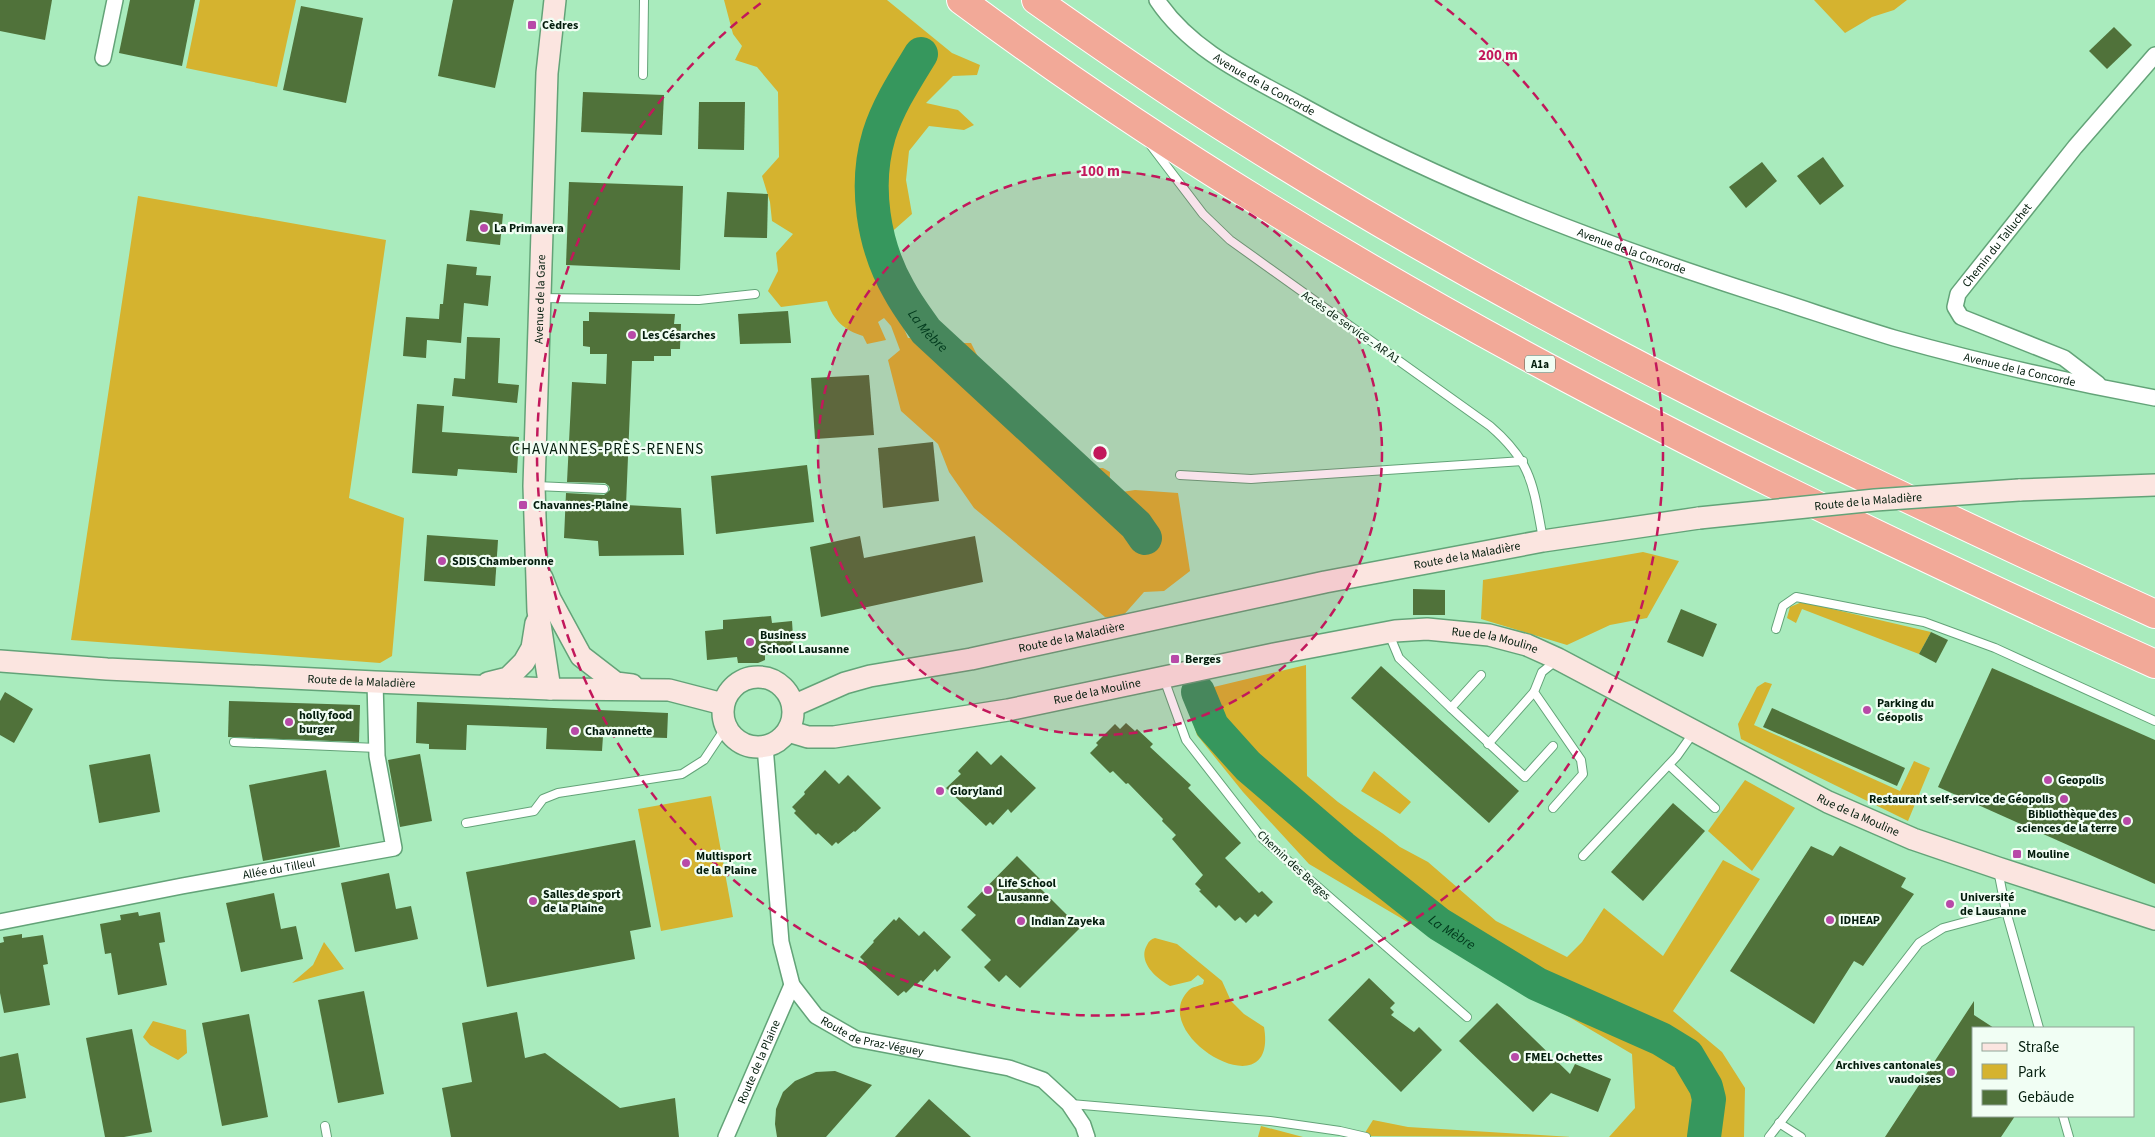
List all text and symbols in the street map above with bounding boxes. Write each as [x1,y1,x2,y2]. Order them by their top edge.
place label: Cèdres [542,17,578,34]
marker: Cèdres [526,19,538,31]
text: 200 m [1478,45,1518,66]
street label: Avenue de la Concorde [1210,49,1318,120]
text: 100 m [1080,161,1120,182]
street label: Chemin du Talluchet [1958,200,2036,291]
place label: La Primavera [494,220,564,237]
marker: La Primavera [478,222,490,234]
street label: Avenue de la Concorde [1575,224,1688,279]
street label: Avenue de la Gare [530,254,550,344]
street label: Accès de service - AR A1 [1298,287,1404,368]
water label: La Mèbre [903,305,952,358]
place label: Les Césarches [642,327,715,344]
marker: Les Césarches [626,329,638,341]
street label: Avenue de la Concorde [1962,349,2077,391]
road number: A1a [1525,356,1555,372]
district label: CHAVANNES-PRÈS-RENENS [512,439,704,460]
centre of rings [1091,444,1109,462]
street label: Route de la Maladière [1814,489,1923,515]
place label: Chavannes-Plaine [533,497,628,514]
marker: Chavannes-Plaine [517,499,529,511]
street label: Route de la Maladière [1412,537,1522,574]
place label: SDIS Chamberonne [452,553,554,570]
marker: SDIS Chamberonne [436,555,448,567]
street label: Route de la Maladière [1017,618,1126,657]
street label: Rue de la Mouline [1451,623,1541,658]
place label: Business School Lausanne [760,627,849,658]
marker: Business School Lausanne [744,636,756,648]
place label: Berges [1185,651,1221,668]
marker: Berges [1169,653,1181,665]
street label: Route de la Maladière [307,671,416,693]
street label: Rue de la Mouline [1052,674,1142,709]
place label: Parking du Géopolis [1877,695,1934,726]
marker: Parking du Géopolis [1861,704,1873,716]
place label: holly food burger [299,707,352,738]
marker: holly food burger [283,716,295,728]
place label: Chavannette [585,723,652,740]
marker: Chavannette [569,725,581,737]
place label: Geopolis [2058,772,2104,789]
marker: Geopolis [2042,774,2054,786]
place label: Gloryland [950,783,1002,800]
marker: Gloryland [934,785,946,797]
street label: Rue de la Mouline [1814,790,1902,841]
place label: Restaurant self-service de Géopolis [1869,791,2054,808]
marker: Restaurant self-service de Géopolis [2058,793,2070,805]
place label: Bibliothèque des sciences de la terre [2017,806,2117,837]
marker: Bibliothèque des sciences de la terre [2121,815,2133,827]
street label: Chemin des Berges [1253,827,1334,904]
place label: Mouline [2027,846,2069,863]
place label: Multisport de la Plaine [696,848,757,879]
marker: Mouline [2011,848,2023,860]
street label: Allée du Tilleul [241,854,317,884]
marker: Multisport de la Plaine [680,857,692,869]
place label: Life School Lausanne [998,875,1057,906]
marker: Life School Lausanne [982,884,994,896]
place label: Salles de sport de la Plaine [543,886,621,917]
place label: Université de Lausanne [1960,889,2026,920]
marker: Salles de sport de la Plaine [527,895,539,907]
marker: Université de Lausanne [1944,898,1956,910]
water label: La Mèbre [1424,910,1479,955]
place label: IDHEAP [1840,912,1880,929]
place label: Indian Zayeka [1031,913,1105,930]
marker: IDHEAP [1824,914,1836,926]
marker: Indian Zayeka [1015,915,1027,927]
street label: Route de Praz-Véguey [817,1012,925,1061]
street label: Route de la Plaine [733,1017,785,1107]
legend [1972,1027,2135,1117]
text: Straße [2018,1037,2059,1058]
place label: FMEL Ochettes [1525,1049,1603,1066]
marker: FMEL Ochettes [1509,1051,1521,1063]
place label: Archives cantonales vaudoises [1835,1057,1941,1088]
text: Park [2018,1062,2047,1083]
marker: Archives cantonales vaudoises [1945,1066,1957,1078]
text: Gebäude [2018,1087,2074,1108]

